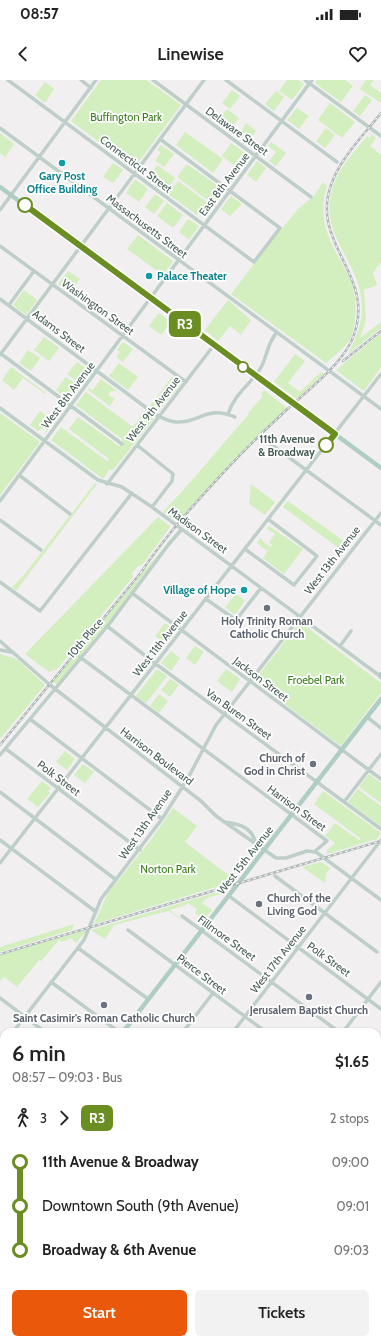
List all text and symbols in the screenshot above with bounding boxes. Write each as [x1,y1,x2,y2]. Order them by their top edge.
text: 08:57 [20,5,59,23]
icon: back [12,43,34,65]
text: Linewise [157,43,224,65]
icon: heart [347,43,369,65]
street label: Delaware Street [203,104,271,159]
park label: Buffington Park [90,110,162,124]
street label: Connecticut Street [97,132,175,196]
street label: East 8th Avenue [196,149,253,218]
marker: Gary Post Office Building [57,158,67,168]
place label: Gary Post Office Building [27,169,98,196]
street label: Massachusetts Street [104,191,191,261]
unlabelled marker [17,197,33,213]
place label: Palace Theater [157,269,227,283]
marker: Palace Theater [144,271,154,281]
street label: Washington Street [59,276,137,338]
street label: Adams Street [30,306,89,356]
line badge: R3 [167,311,203,337]
text: R3 [177,315,193,333]
street label: West 8th Avenue [38,359,98,431]
unlabelled marker [237,361,249,373]
street label: West 9th Avenue [123,373,183,445]
place label: 11th Avenue & Broadway [258,432,315,459]
marker: 11th Avenue & Broadway [318,437,334,453]
street label: Madison Street [166,504,231,556]
street label: West 13th Avenue [301,523,363,597]
place label: Village of Hope [163,583,236,597]
marker: Village of Hope [239,585,249,595]
marker: Holy Trinity Roman Catholic Church [262,603,272,613]
street label: West 11th Avenue [130,607,191,679]
place label: Holy Trinity Roman Catholic Church [221,614,313,641]
street label: 10th Place [64,615,106,661]
street label: Jackson Street [230,653,292,704]
park label: Froebel Park [288,673,345,687]
street label: Van Buren Street [203,685,275,743]
street label: Harrison Boulevard [118,724,196,788]
place label: Church of God in Christ [244,751,305,778]
street label: Polk Street [35,757,84,799]
marker: Church of God in Christ [308,759,318,769]
street label: Harrison Street [265,782,330,834]
street label: West 13th Avenue [115,786,175,862]
street label: West 15th Avenue [214,823,276,897]
park label: Norton Park [140,862,196,876]
place label: Church of the Living God [267,891,331,918]
marker: Church of the Living God [254,899,264,909]
street label: Fillmore Street [195,912,259,964]
street label: West 17th Avenue [247,922,309,996]
street label: Polk Street [304,939,354,980]
street label: Pierce Street [174,951,230,997]
marker: Jerusalem Baptist Church [304,992,314,1002]
marker: Saint Casimir's Roman Catholic Church [99,1000,109,1010]
place label: Jerusalem Baptist Church [249,1003,368,1017]
place label: Saint Casimir's Roman Catholic Church [13,1011,195,1025]
text: 6 min [12,1040,66,1067]
text: $1.65 [335,1053,369,1071]
text: 08:57 – 09:03 · Bus [12,1069,122,1085]
icon: walk [12,1107,34,1129]
icon: forward [53,1107,75,1129]
text: R3 [89,1109,105,1127]
text: 3 [40,1110,47,1126]
text: 2 stops [330,1110,369,1126]
text: 11th Avenue & Broadway [42,1153,199,1171]
text: 09:00 [332,1154,369,1170]
text: Downtown South (9th Avenue) [42,1197,239,1215]
text: 09:01 [337,1198,369,1214]
text: Broadway & 6th Avenue [42,1241,196,1259]
text: 09:03 [334,1242,369,1258]
button: Start [12,1290,187,1336]
button: Tickets [195,1290,369,1336]

